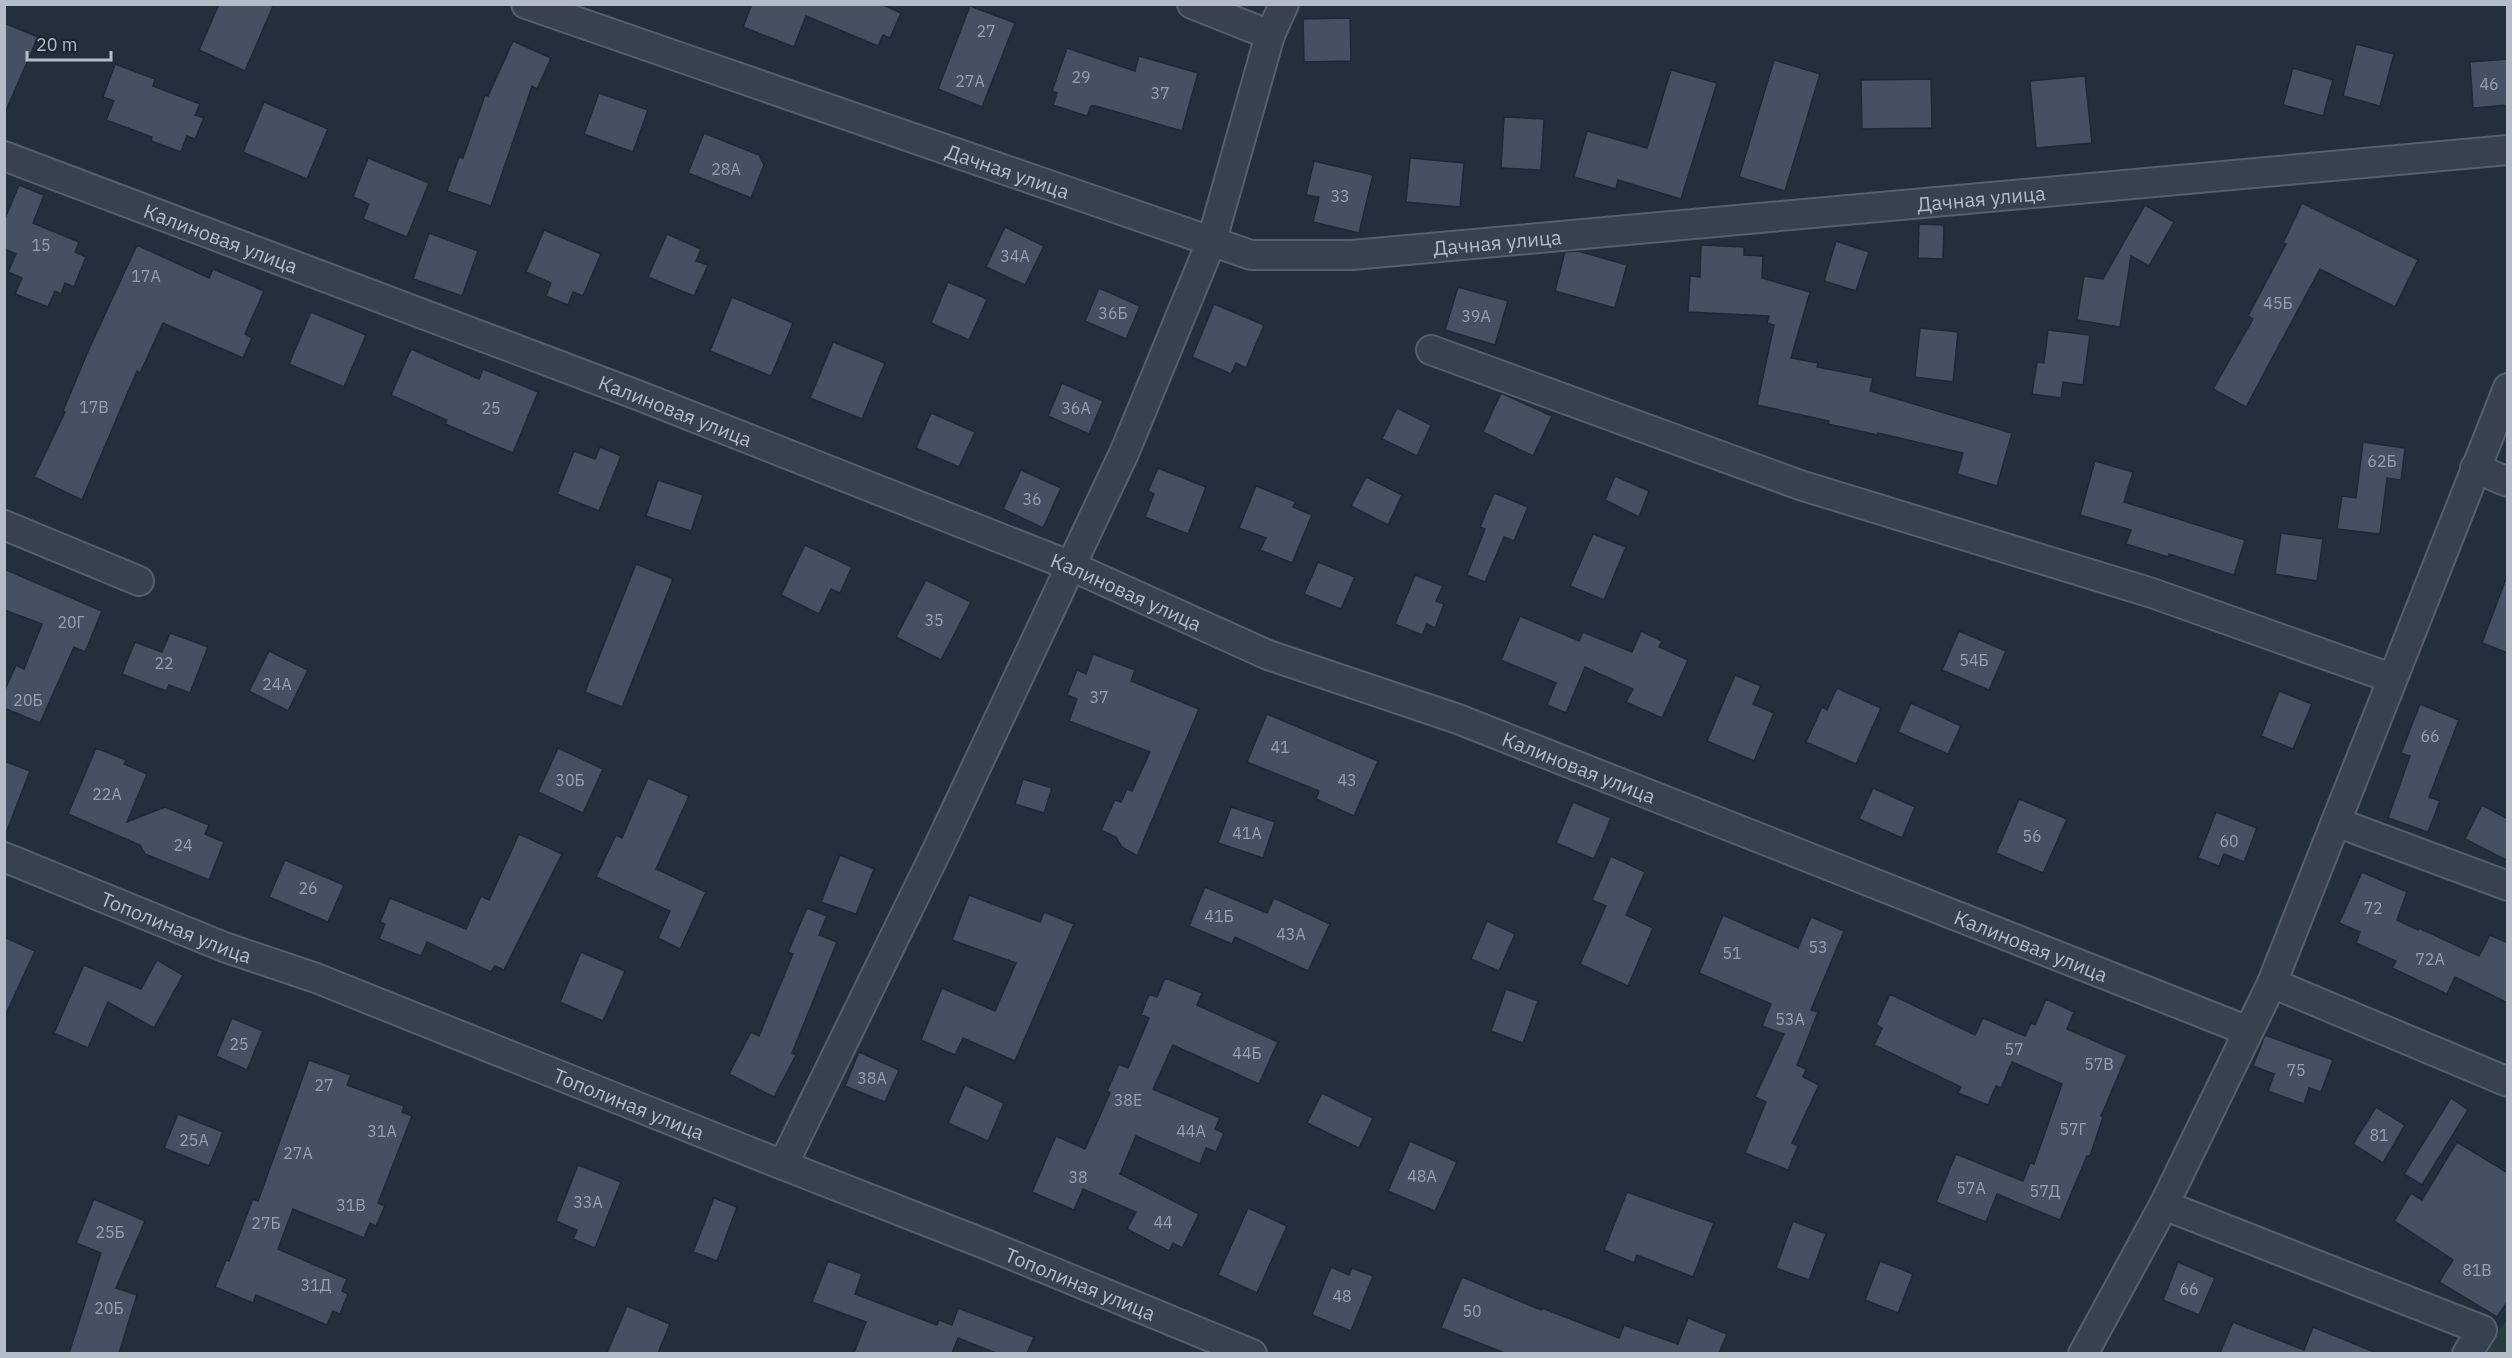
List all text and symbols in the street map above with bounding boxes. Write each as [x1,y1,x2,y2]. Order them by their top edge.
house number: 27 [976,21,996,41]
scale bar [27,24,111,62]
text: 20 m [36,33,78,56]
house number: 29 [1071,67,1091,87]
house number: 27А [955,71,985,91]
house number: 46 [2479,74,2499,94]
house number: 37 [1150,83,1170,103]
street label: Дачная улица [943,137,1074,205]
house number: 28А [711,159,741,179]
street label: Дачная улица [1916,179,2047,217]
house number: 33 [1330,186,1350,206]
street label: Калиновая улица [140,197,302,279]
street label: Дачная улица [1432,223,1563,261]
house number: 15 [31,235,51,255]
house number: 34А [1000,246,1030,266]
house number: 17А [131,266,161,286]
house number: 45Б [2263,293,2293,313]
house number: 36Б [1098,303,1128,323]
house number: 39А [1461,306,1491,326]
street label: Калиновая улица [595,368,756,453]
house number: 17В [79,397,109,417]
house number: 25 [481,398,501,418]
house number: 36А [1061,398,1091,418]
house number: 62Б [2367,451,2397,471]
house number: 36 [1022,489,1042,509]
street label: Калиновая улица [1047,546,1206,637]
house number: 35 [924,610,944,630]
house number: 20Г [57,612,85,632]
house number: 54Б [1959,650,1989,670]
house number: 22 [154,653,174,673]
house number: 24А [262,674,292,694]
house number: 37 [1089,687,1109,707]
house number: 20Б [13,690,43,710]
street label: Калиновая улица [1499,724,1660,809]
house number: 66 [2420,726,2440,746]
house number: 41 [1270,737,1290,757]
house number: 30Б [555,770,585,790]
house number: 43 [1337,770,1357,790]
house number: 22А [92,784,122,804]
house number: 41А [1232,823,1262,843]
house number: 56 [2022,826,2042,846]
house number: 60 [2219,831,2239,851]
house number: 24 [173,835,193,855]
house number: 26 [298,878,318,898]
street label: Тополиная улица [97,885,256,969]
house number: 72 [2363,898,2383,918]
street label: Калиновая улица [1951,903,2112,988]
house number: 41Б [1204,906,1234,926]
house number: 43А [1276,924,1306,944]
house number: 53 [1808,937,1828,957]
house number: 51 [1722,943,1742,963]
house number: 72А [2415,949,2445,969]
house number: 53А [1775,1009,1805,1029]
house number: 25 [229,1034,249,1054]
house number: 57 [2004,1039,2024,1059]
house number: 44Б [1232,1043,1262,1063]
house number: 57В [2084,1054,2114,1074]
house number: 75 [2286,1060,2306,1080]
street label: Тополиная улица [550,1061,709,1146]
house number: 38А [857,1068,887,1088]
house number: 27 [314,1075,334,1095]
house number: 38Е [1114,1090,1142,1110]
house number: 57Г [2059,1119,2087,1139]
house number: 31А [367,1121,397,1141]
house number: 44А [1176,1121,1206,1141]
house number: 81 [2369,1125,2389,1145]
house number: 25А [179,1130,209,1150]
house number: 27А [283,1143,313,1163]
house number: 48А [1407,1166,1437,1186]
house number: 38 [1068,1167,1088,1187]
house number: 57А [1956,1178,1986,1198]
house number: 57Д [2030,1181,2061,1201]
house number: 33А [573,1192,603,1212]
house number: 31В [336,1195,366,1215]
house number: 44 [1153,1212,1173,1232]
house number: 27Б [251,1213,281,1233]
house number: 25Б [95,1222,125,1242]
street label: Тополиная улица [1001,1240,1160,1326]
house number: 81В [2462,1260,2492,1280]
house number: 31Д [301,1275,332,1295]
house number: 66 [2179,1279,2199,1299]
house number: 48 [1332,1286,1352,1306]
house number: 20Б [94,1298,124,1318]
house number: 50 [1462,1301,1482,1321]

